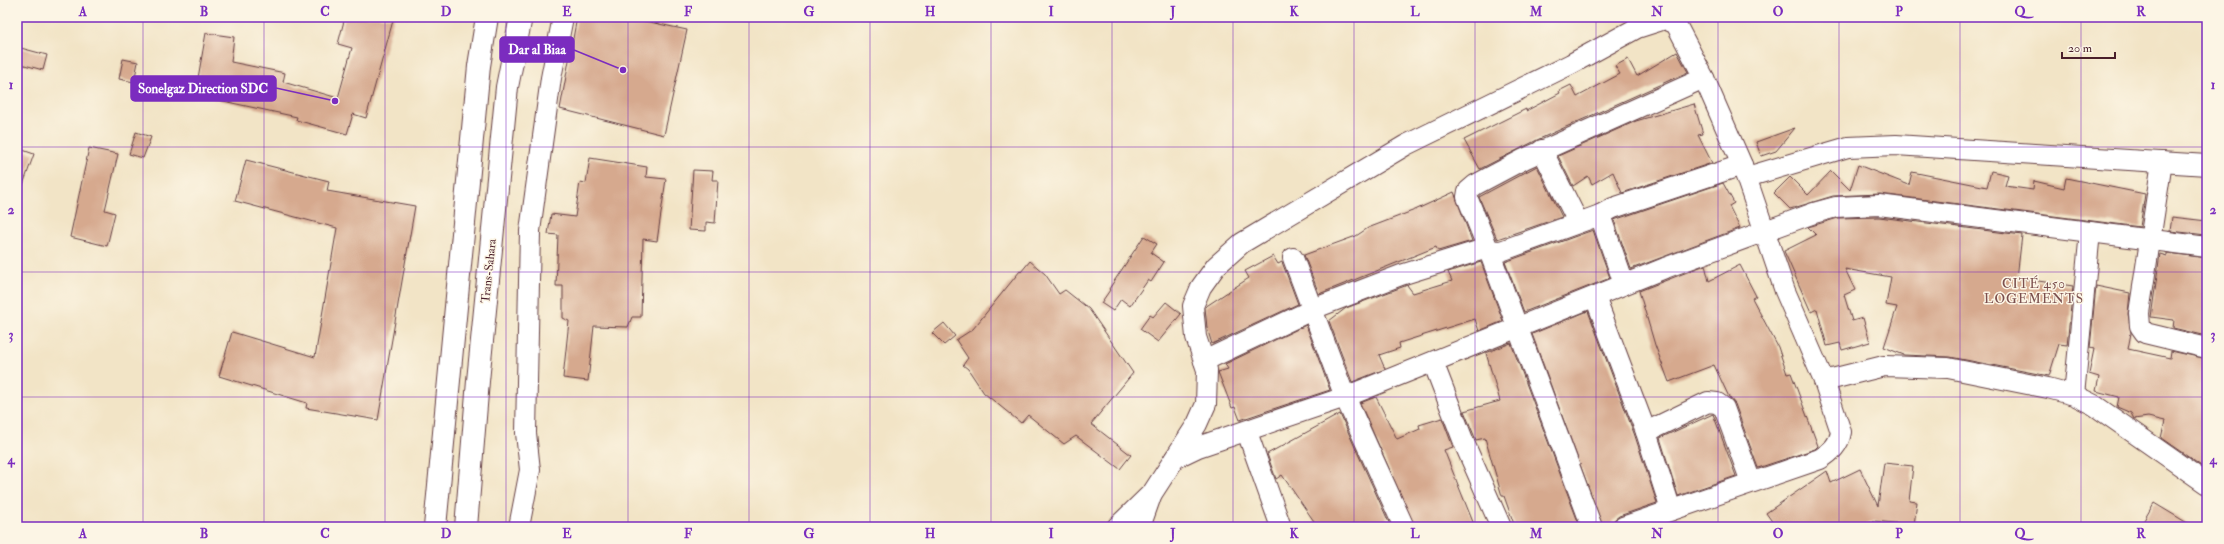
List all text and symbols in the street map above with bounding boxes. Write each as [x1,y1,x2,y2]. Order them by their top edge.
text: A [78,4,88,20]
text: B [200,4,208,20]
text: C [320,4,330,20]
text: D [441,4,452,20]
text: E [562,4,572,20]
text: F [684,4,693,20]
text: G [804,4,815,20]
text: H [925,4,936,20]
text: I [1048,4,1054,20]
text: J [1169,4,1176,21]
text: K [1289,4,1299,20]
text: L [1410,4,1420,20]
text: M [1529,4,1543,20]
text: N [1650,4,1663,20]
text: O [1773,4,1784,20]
text: P [1895,4,1903,20]
text: Q [2015,4,2035,20]
text: R [2136,4,2146,20]
scale bar [2062,34,2115,60]
callout: Dar al Biaa [500,37,574,62]
text: 20 m [2068,41,2093,56]
text: Dar al Biaa [508,42,566,58]
callout: Sonelgaz Direction SDC [131,76,276,101]
text: 1 [9,77,14,93]
text: 1 [2211,77,2216,93]
text: Sonelgaz Direction SDC [138,81,268,98]
text: 2 [8,202,15,218]
text: 2 [2210,202,2217,218]
street label: Trans-Sahara [478,237,500,304]
district label: CITÉ 450 LOGEMENTS [1984,275,2084,307]
text: 3 [9,327,14,343]
text: 3 [2211,327,2216,343]
text: 4 [6,452,15,468]
text: 4 [2208,452,2217,468]
text: A [78,526,88,542]
text: B [200,526,208,542]
text: C [320,526,330,542]
text: D [441,526,452,542]
text: E [562,526,572,542]
text: F [684,526,693,542]
text: G [804,526,815,542]
text: H [925,526,936,542]
text: I [1048,526,1054,542]
text: J [1169,526,1176,543]
text: K [1289,526,1299,542]
text: L [1410,526,1420,542]
text: M [1529,526,1543,542]
text: N [1650,526,1663,542]
text: O [1773,526,1784,542]
text: P [1895,526,1903,542]
text: Q [2015,526,2035,542]
text: R [2136,526,2146,542]

